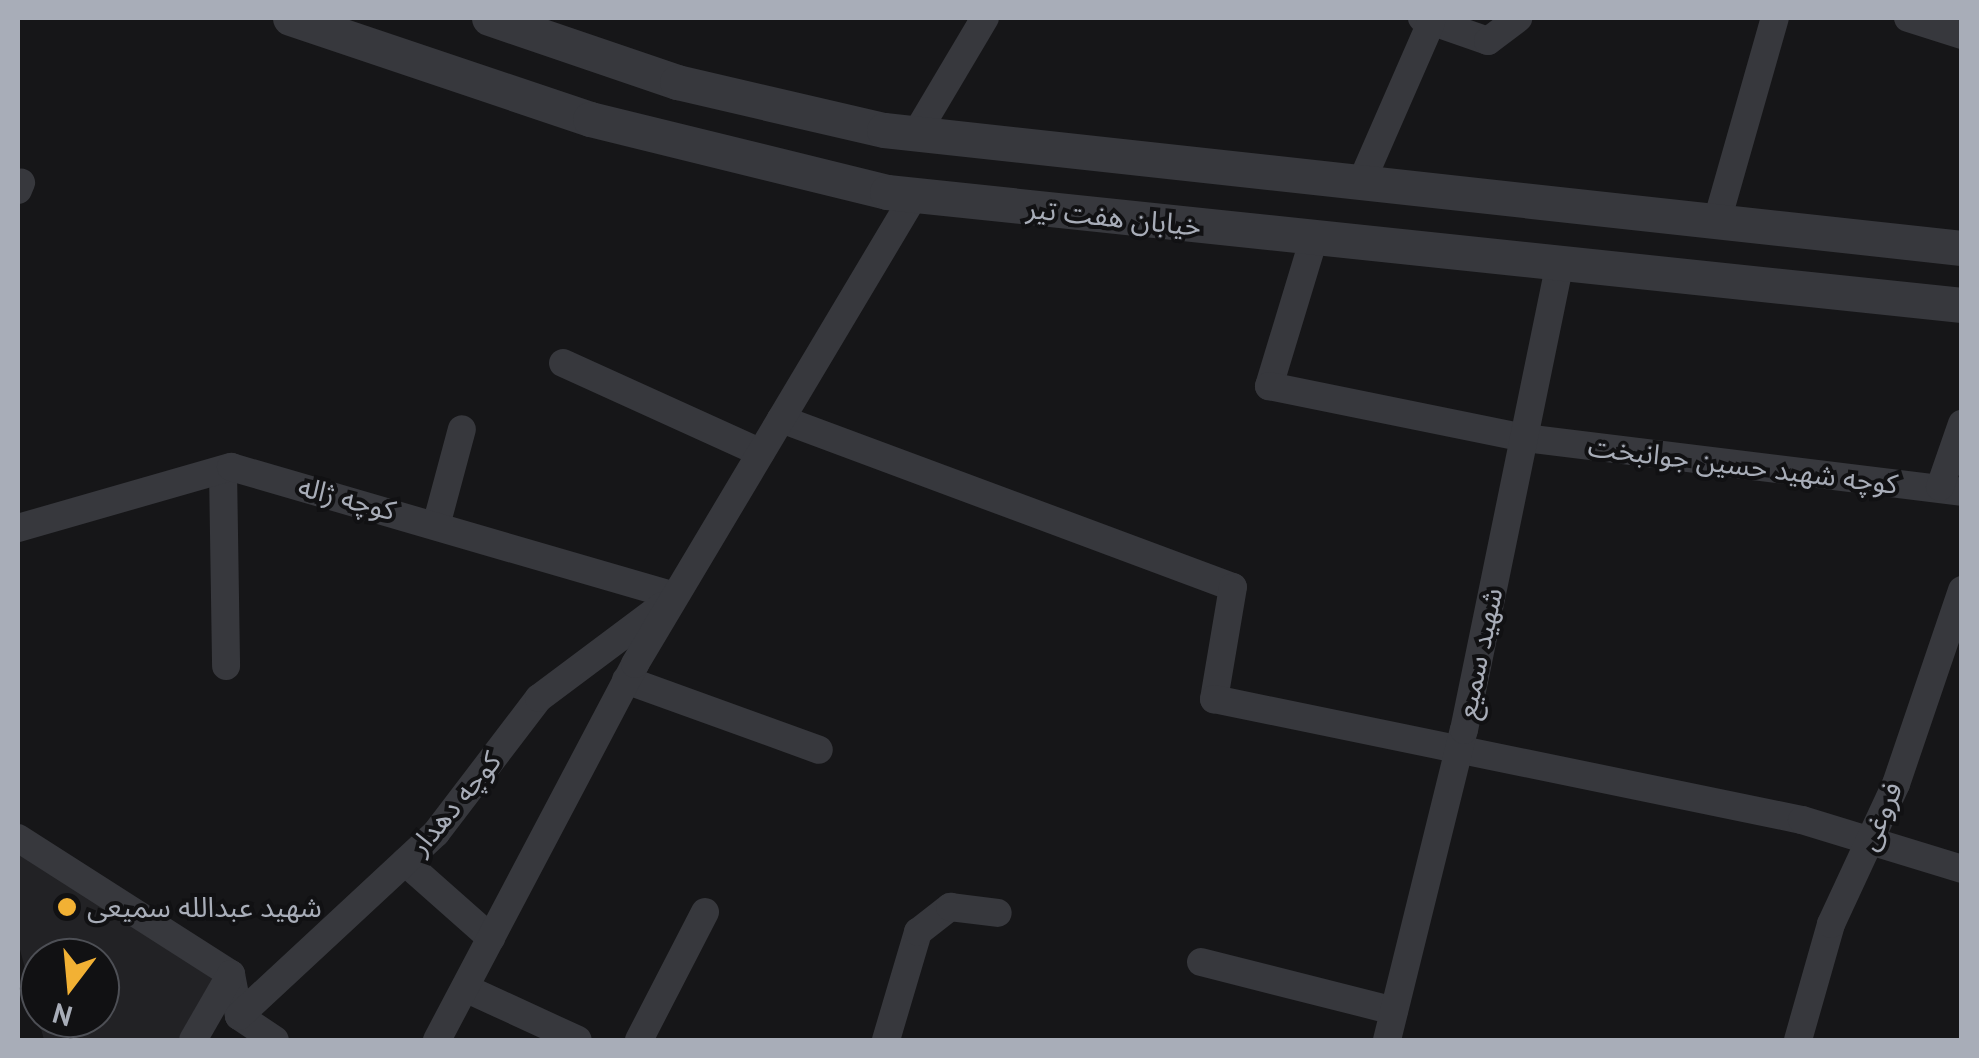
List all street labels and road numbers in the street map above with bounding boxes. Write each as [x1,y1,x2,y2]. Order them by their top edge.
street label: خیابان هفت تیر [1025,191,1203,243]
street label: کوچه شهید حسین جوانبخت [1586,429,1900,501]
street label: کوچه ژاله [295,469,399,527]
street label: شهید سمیع [1449,585,1509,721]
street label: کوچه دهدار [402,745,508,861]
street label: فروغی [1851,777,1909,855]

